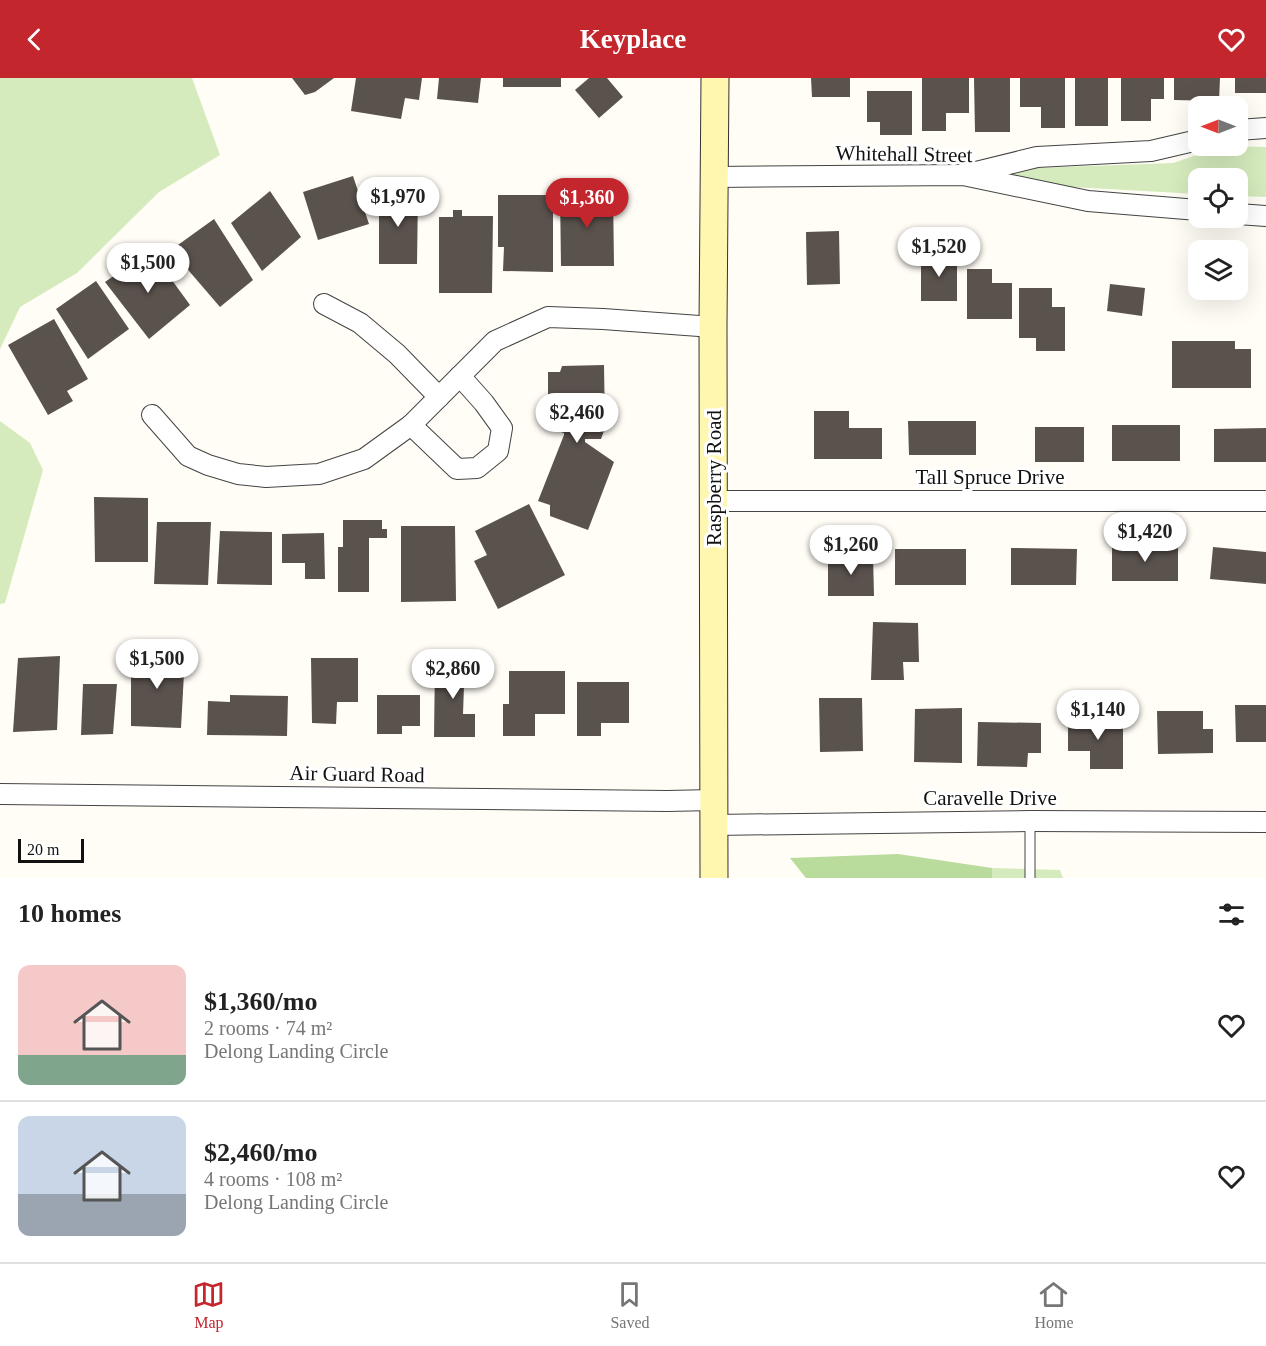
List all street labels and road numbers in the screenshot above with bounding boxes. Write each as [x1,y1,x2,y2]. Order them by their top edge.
street label: Whitehall Street [835,141,973,167]
street label: Raspberry Road [702,410,726,546]
street label: Tall Spruce Drive [916,465,1064,489]
street label: Air Guard Road [289,761,425,787]
street label: Caravelle Drive [923,786,1057,810]

